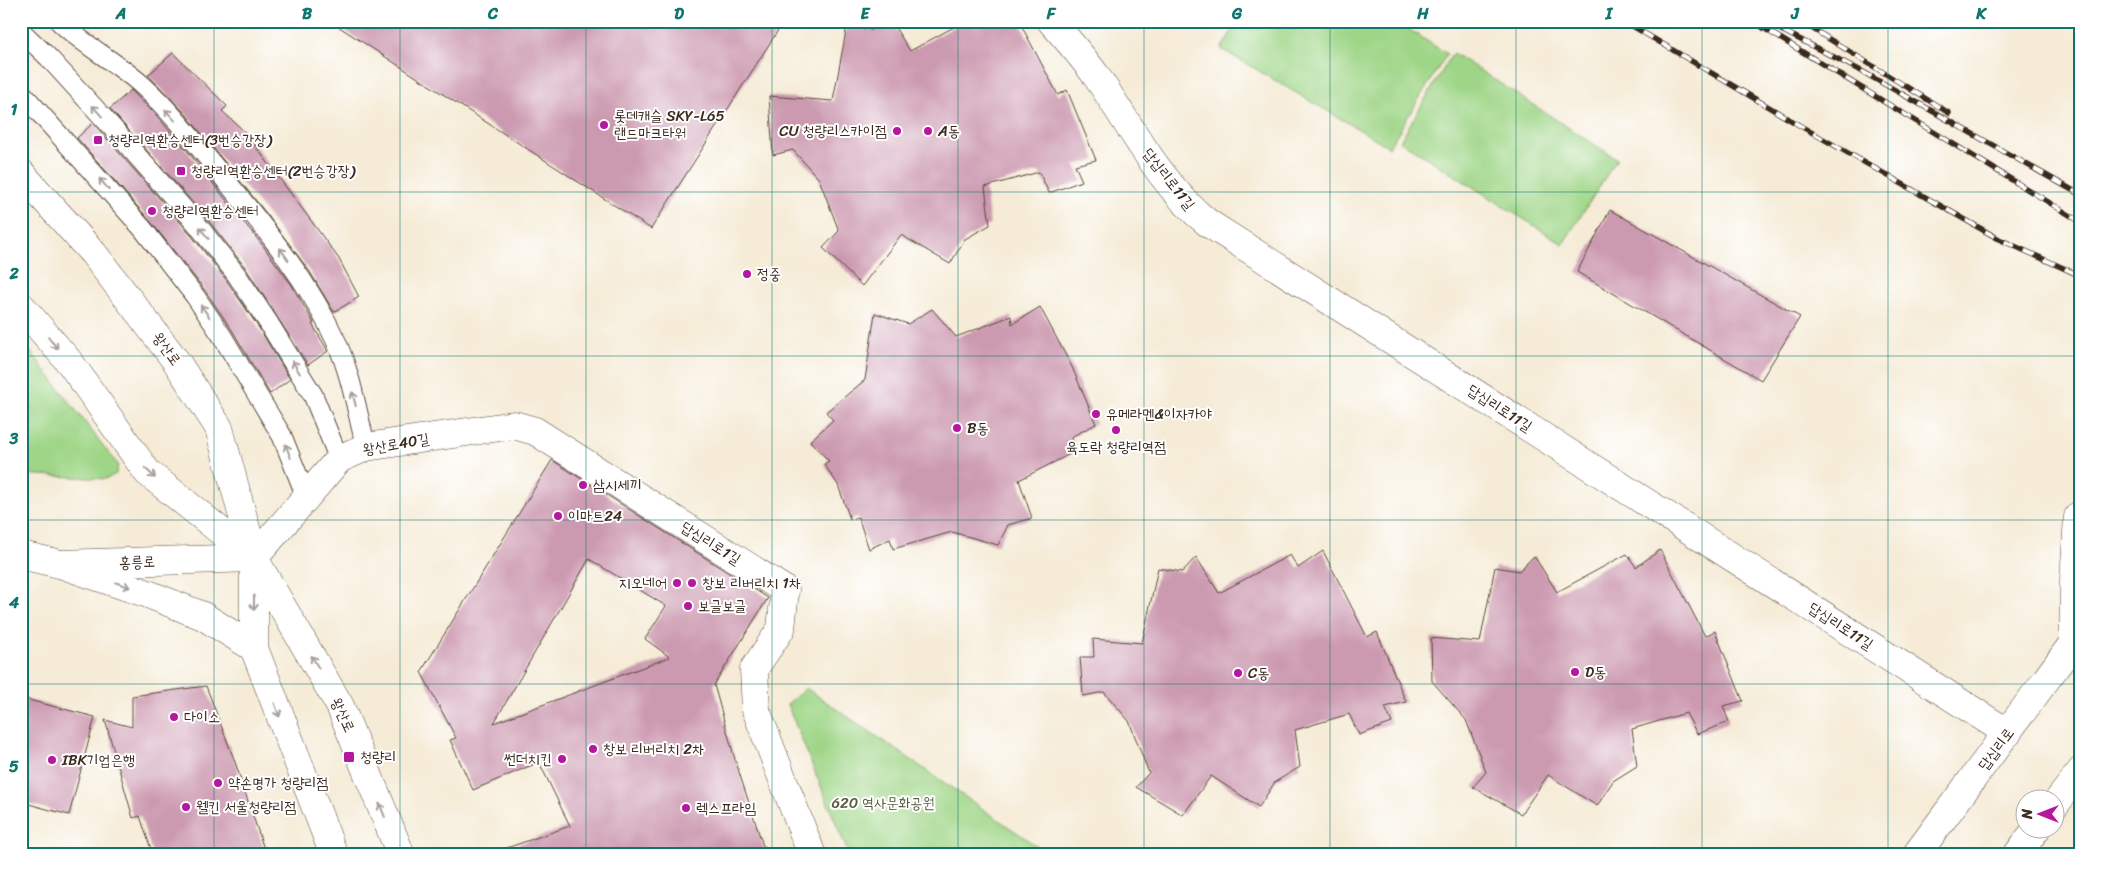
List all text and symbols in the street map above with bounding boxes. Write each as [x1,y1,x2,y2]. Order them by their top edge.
text: A [115,0,126,28]
text: B [302,0,313,28]
text: C [487,0,499,28]
text: D [674,0,684,28]
text: E [861,0,871,28]
text: F [1046,0,1057,28]
text: G [1231,0,1243,28]
text: H [1416,0,1429,28]
text: I [1605,0,1614,28]
text: J [1790,0,1800,28]
text: K [1975,0,1987,28]
text: 1 [11,95,18,124]
place label: 롯데캐슬 SKY-L65 랜드마크타워 [614,103,725,146]
one-way arrow [91,105,103,117]
one-way arrow [164,109,176,122]
place label: CU 청량리스카이점 [779,118,887,144]
place label: A동 [937,118,960,144]
marker: 롯데캐슬 SKY-L65 랜드마크타워 [598,119,610,131]
marker: CU 청량리스카이점 [891,125,903,137]
marker: A동 [922,125,934,137]
place label: 청량리역환승센터(3번승강장) [108,127,272,153]
marker: 청량리역환승센터(3번승강장) [92,134,104,146]
street label: 답십리로11길 [1136,142,1202,216]
place label: 청량리역환승센터(2번승강장) [191,158,356,184]
marker: 청량리역환승센터(2번승강장) [175,165,187,177]
one-way arrow [98,178,110,191]
place label: 청량리역환승센터 [162,198,259,224]
marker: 청량리역환승센터 [146,205,158,217]
one-way arrow [199,227,210,240]
one-way arrow [279,248,289,262]
text: 2 [8,259,19,288]
place label: 정중 [757,261,781,287]
marker: 정중 [741,268,753,280]
one-way arrow [200,305,210,319]
street label: 왕산로 [146,327,188,371]
one-way arrow [47,337,59,350]
one-way arrow [291,361,301,375]
street label: 답십리로11길 [1462,377,1538,439]
one-way arrow [349,392,358,408]
place label: 유메라멘&이자카야 [1106,401,1212,427]
marker: 유메라멘&이자카야 [1090,408,1102,420]
place label: B동 [967,415,989,441]
marker: B동 [951,422,963,434]
text: 3 [9,424,19,453]
marker: 육도락 청량리역점 [1110,424,1122,436]
street label: 왕산로40길 [361,425,431,463]
place label: 육도락 청량리역점 [1066,434,1166,460]
one-way arrow [283,444,292,459]
one-way arrow [143,467,156,479]
place label: 삼시세끼 [593,472,641,498]
marker: 삼시세끼 [577,479,589,491]
place label: 이마트24 [568,503,622,529]
marker: 이마트24 [552,510,564,522]
street label: 답십리로1길 [676,514,746,572]
street label: 홍릉로 [118,548,156,576]
place label: 지오네어 [619,570,667,596]
place label: 창보 리버리치 1차 [702,570,801,596]
marker: 지오네어 [671,577,683,589]
marker: 창보 리버리치 1차 [686,577,698,589]
one-way arrow [115,581,130,590]
text: 4 [8,588,19,617]
place label: 보글보글 [698,593,746,619]
one-way arrow [249,594,259,610]
street label: 답십리로11길 [1803,595,1879,657]
marker: 보글보글 [682,600,694,612]
one-way arrow [309,656,319,670]
place label: D동 [1585,659,1606,685]
place label: C동 [1248,660,1269,686]
marker: D동 [1569,666,1581,678]
marker: C동 [1232,667,1244,679]
street label: 왕산로 [324,693,362,737]
one-way arrow [273,702,282,717]
place label: 다이소 [184,704,220,730]
marker: 다이소 [168,711,180,723]
street label: 답십리로 [1971,722,2021,776]
place label: 창보 리버리치 2차 [603,736,704,762]
marker: 창보 리버리치 2차 [587,743,599,755]
place label: 청량리 [360,744,396,770]
place label: 썬더치킨 [504,746,552,772]
place label: IBK기업은행 [61,747,135,773]
marker: 청량리 [342,750,356,764]
text: 5 [9,752,19,781]
marker: 썬더치킨 [556,753,568,765]
marker: IBK기업은행 [46,754,58,766]
place label: 약손명가 청량리점 [228,770,328,796]
marker: 약손명가 청량리점 [212,777,224,789]
north arrow [2014,788,2064,838]
park label: 620 역사문화공원 [832,790,934,816]
place label: 웰킨 서울청량리점 [196,794,296,820]
place label: 렉스프라임 [696,795,756,821]
marker: 웰킨 서울청량리점 [180,801,192,813]
marker: 렉스프라임 [680,802,692,814]
one-way arrow [377,803,387,818]
text: N [2015,809,2040,820]

